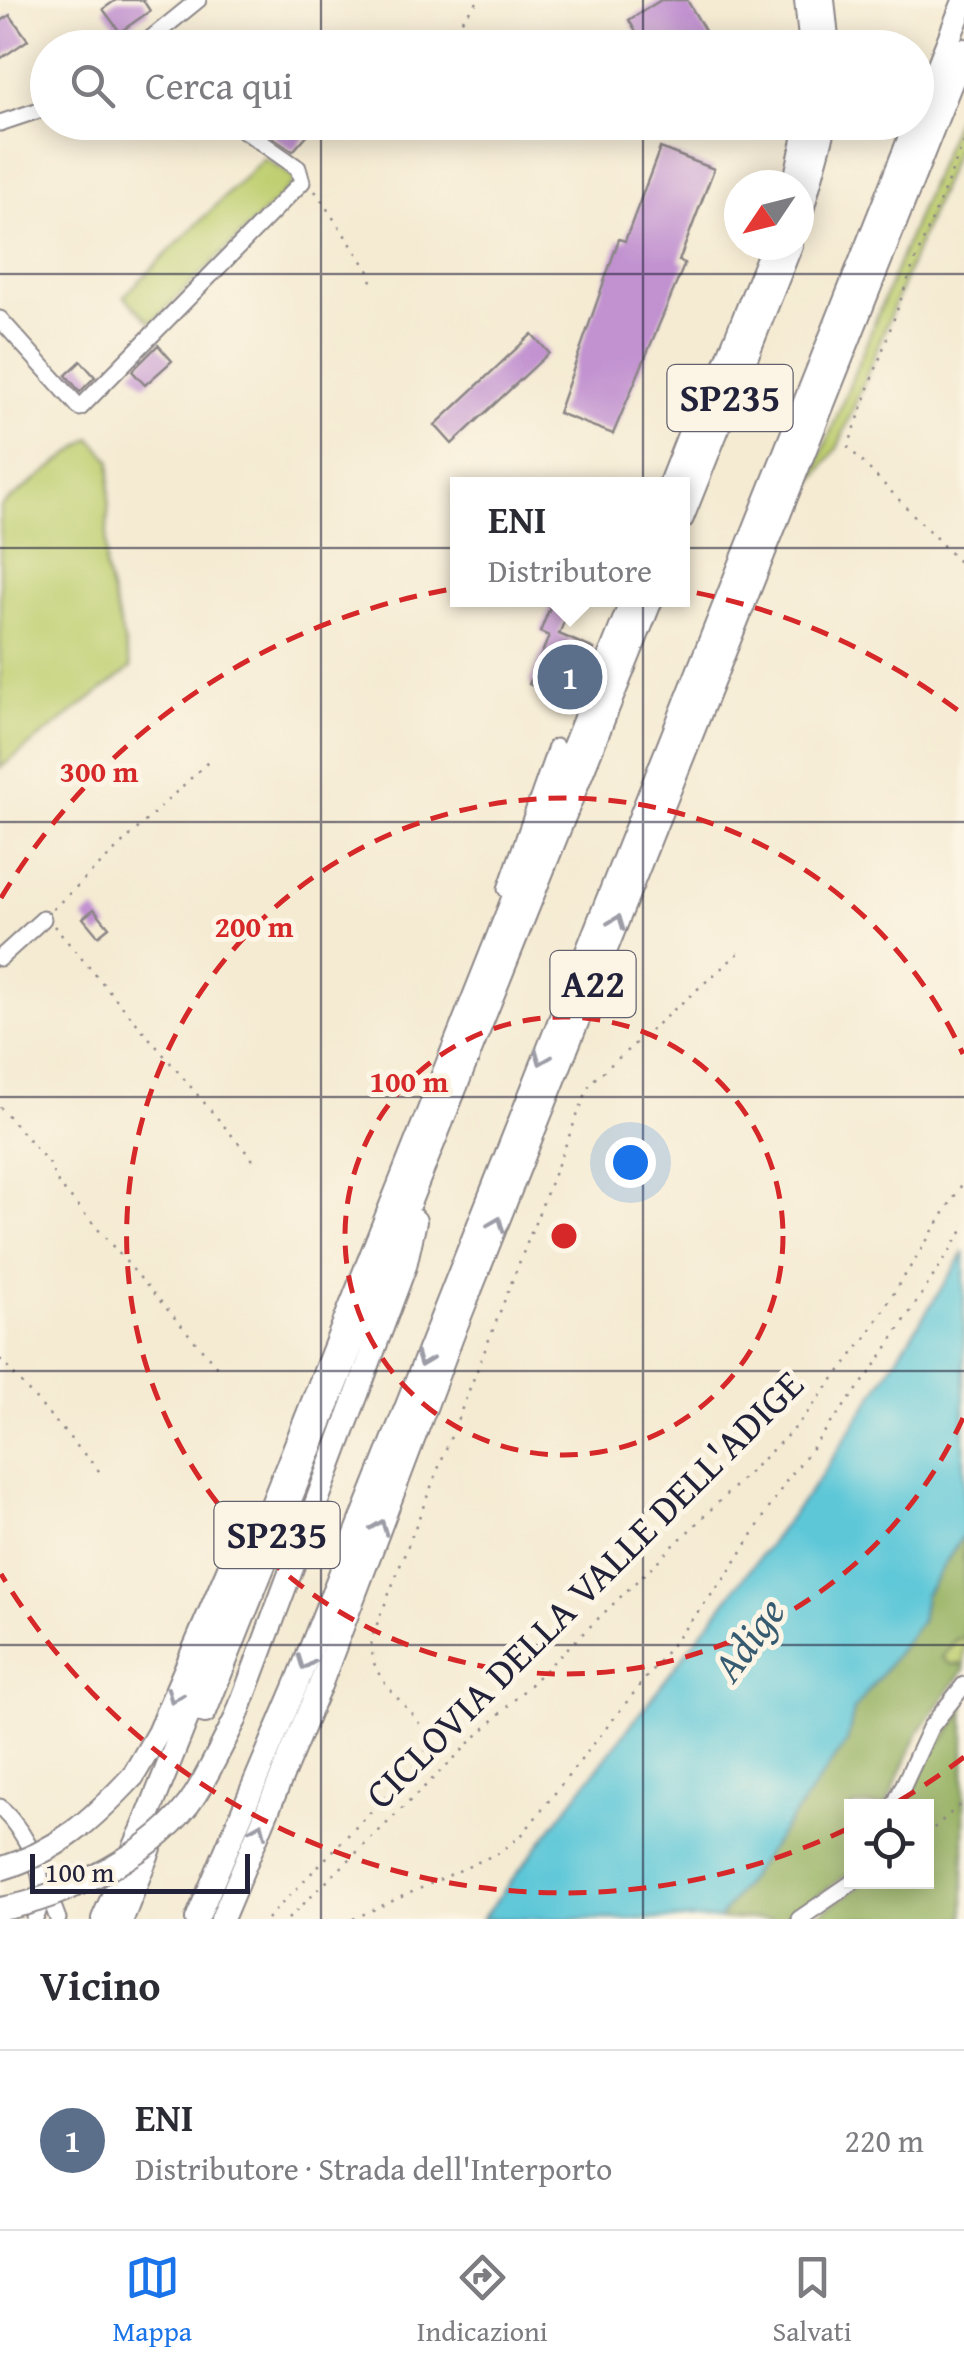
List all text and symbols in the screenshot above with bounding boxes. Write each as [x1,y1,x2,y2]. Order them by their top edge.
search box [30,30,934,140]
text: Cerca qui [145,57,293,113]
icon: search [65,58,120,113]
north arrow [724,170,814,260]
road number: SP235 [668,365,792,431]
popup [450,477,690,607]
text: ENI [488,491,547,547]
text: Distributore [488,547,652,594]
pin: 1 [538,640,602,714]
text: 300 m [60,749,139,793]
text: 200 m [215,904,294,948]
one-way arrow [606,915,626,932]
road number: A22 [550,951,636,1017]
one-way arrow [533,1048,553,1066]
text: 100 m [370,1059,449,1103]
your location [605,1137,656,1188]
one-way arrow [485,1216,505,1234]
centre of rings [546,1218,582,1254]
one-way arrow [414,1350,434,1368]
street label: CICLOVIA DELLA VALLE DELL'ADIGE [351,1356,816,1821]
road number: SP235 [214,1502,340,1568]
one-way arrow [368,1520,389,1537]
water label: Adige [696,1584,799,1694]
one-way arrow [297,1653,317,1671]
one-way arrow [166,1686,186,1704]
map controls [844,1799,934,1889]
button: locate [844,1799,934,1889]
one-way arrow [248,1821,268,1839]
scale bar [30,1849,250,1894]
text: 100 m [45,1851,114,1892]
text: Vicino [40,1954,161,2015]
text: ENI [135,2089,194,2145]
text: 1 [64,2117,81,2164]
text: 220 m [845,2117,924,2164]
text: Distributore · Strada dell'Interporto [135,2145,612,2192]
tab: Mappa [112,2250,192,2351]
tab: Indicazioni [417,2250,548,2351]
tab: Salvati [772,2250,852,2351]

